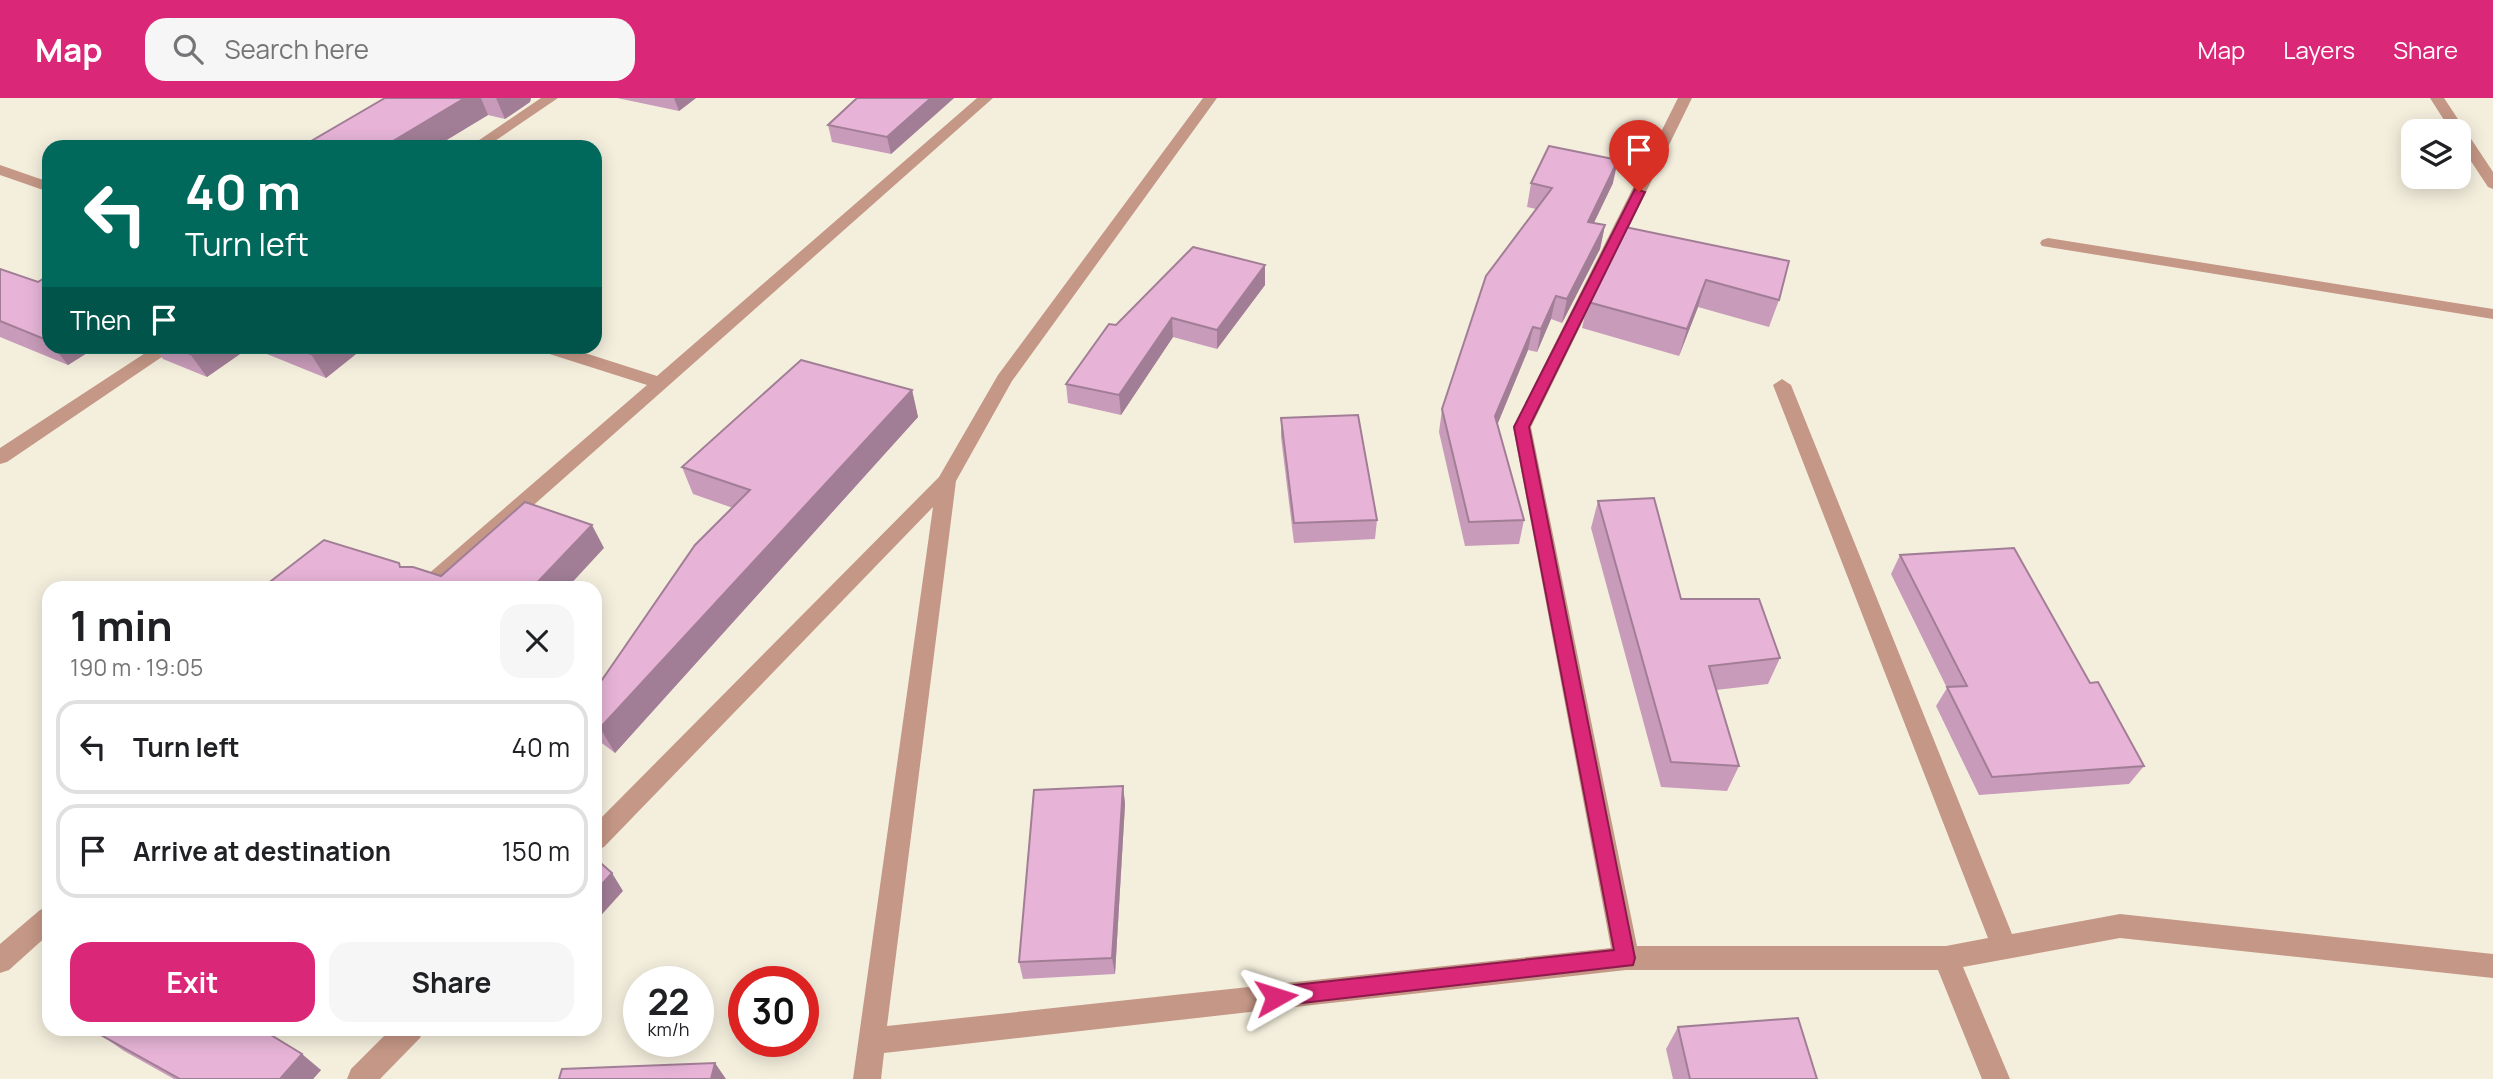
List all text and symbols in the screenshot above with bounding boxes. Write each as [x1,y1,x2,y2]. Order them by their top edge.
search box [145,18,635,81]
text: Map [35,27,103,72]
icon: search [169,30,207,68]
text: Search here [225,31,369,67]
text: Map [2198,33,2245,66]
text: Layers [2283,33,2355,66]
text: Share [2393,33,2458,66]
map controls [2401,119,2471,189]
button: layers [2401,119,2471,189]
pin [1609,120,1669,192]
icon: arrive [1620,131,1658,169]
text: 40 m [185,158,301,225]
icon: left [70,168,161,259]
text: Turn left [185,222,309,266]
icon: arrive [145,301,183,339]
text: Then [70,302,131,338]
text: 1 min [70,596,173,654]
button: close [500,604,574,678]
text: 190 m · 19:05 [70,651,203,683]
icon: left [74,728,112,766]
text: Turn left [133,729,240,765]
text: 40 m [512,729,570,765]
icon: arrive [74,832,112,870]
text: Arrive at destination [133,833,391,869]
text: 150 m [502,833,570,869]
button: Exit [70,942,315,1022]
button: Share [329,942,574,1022]
position arrow [1239,960,1313,1034]
speed limit sign: 30 [728,966,819,1057]
text: 22 [648,978,689,1026]
text: km/h [648,1017,689,1041]

